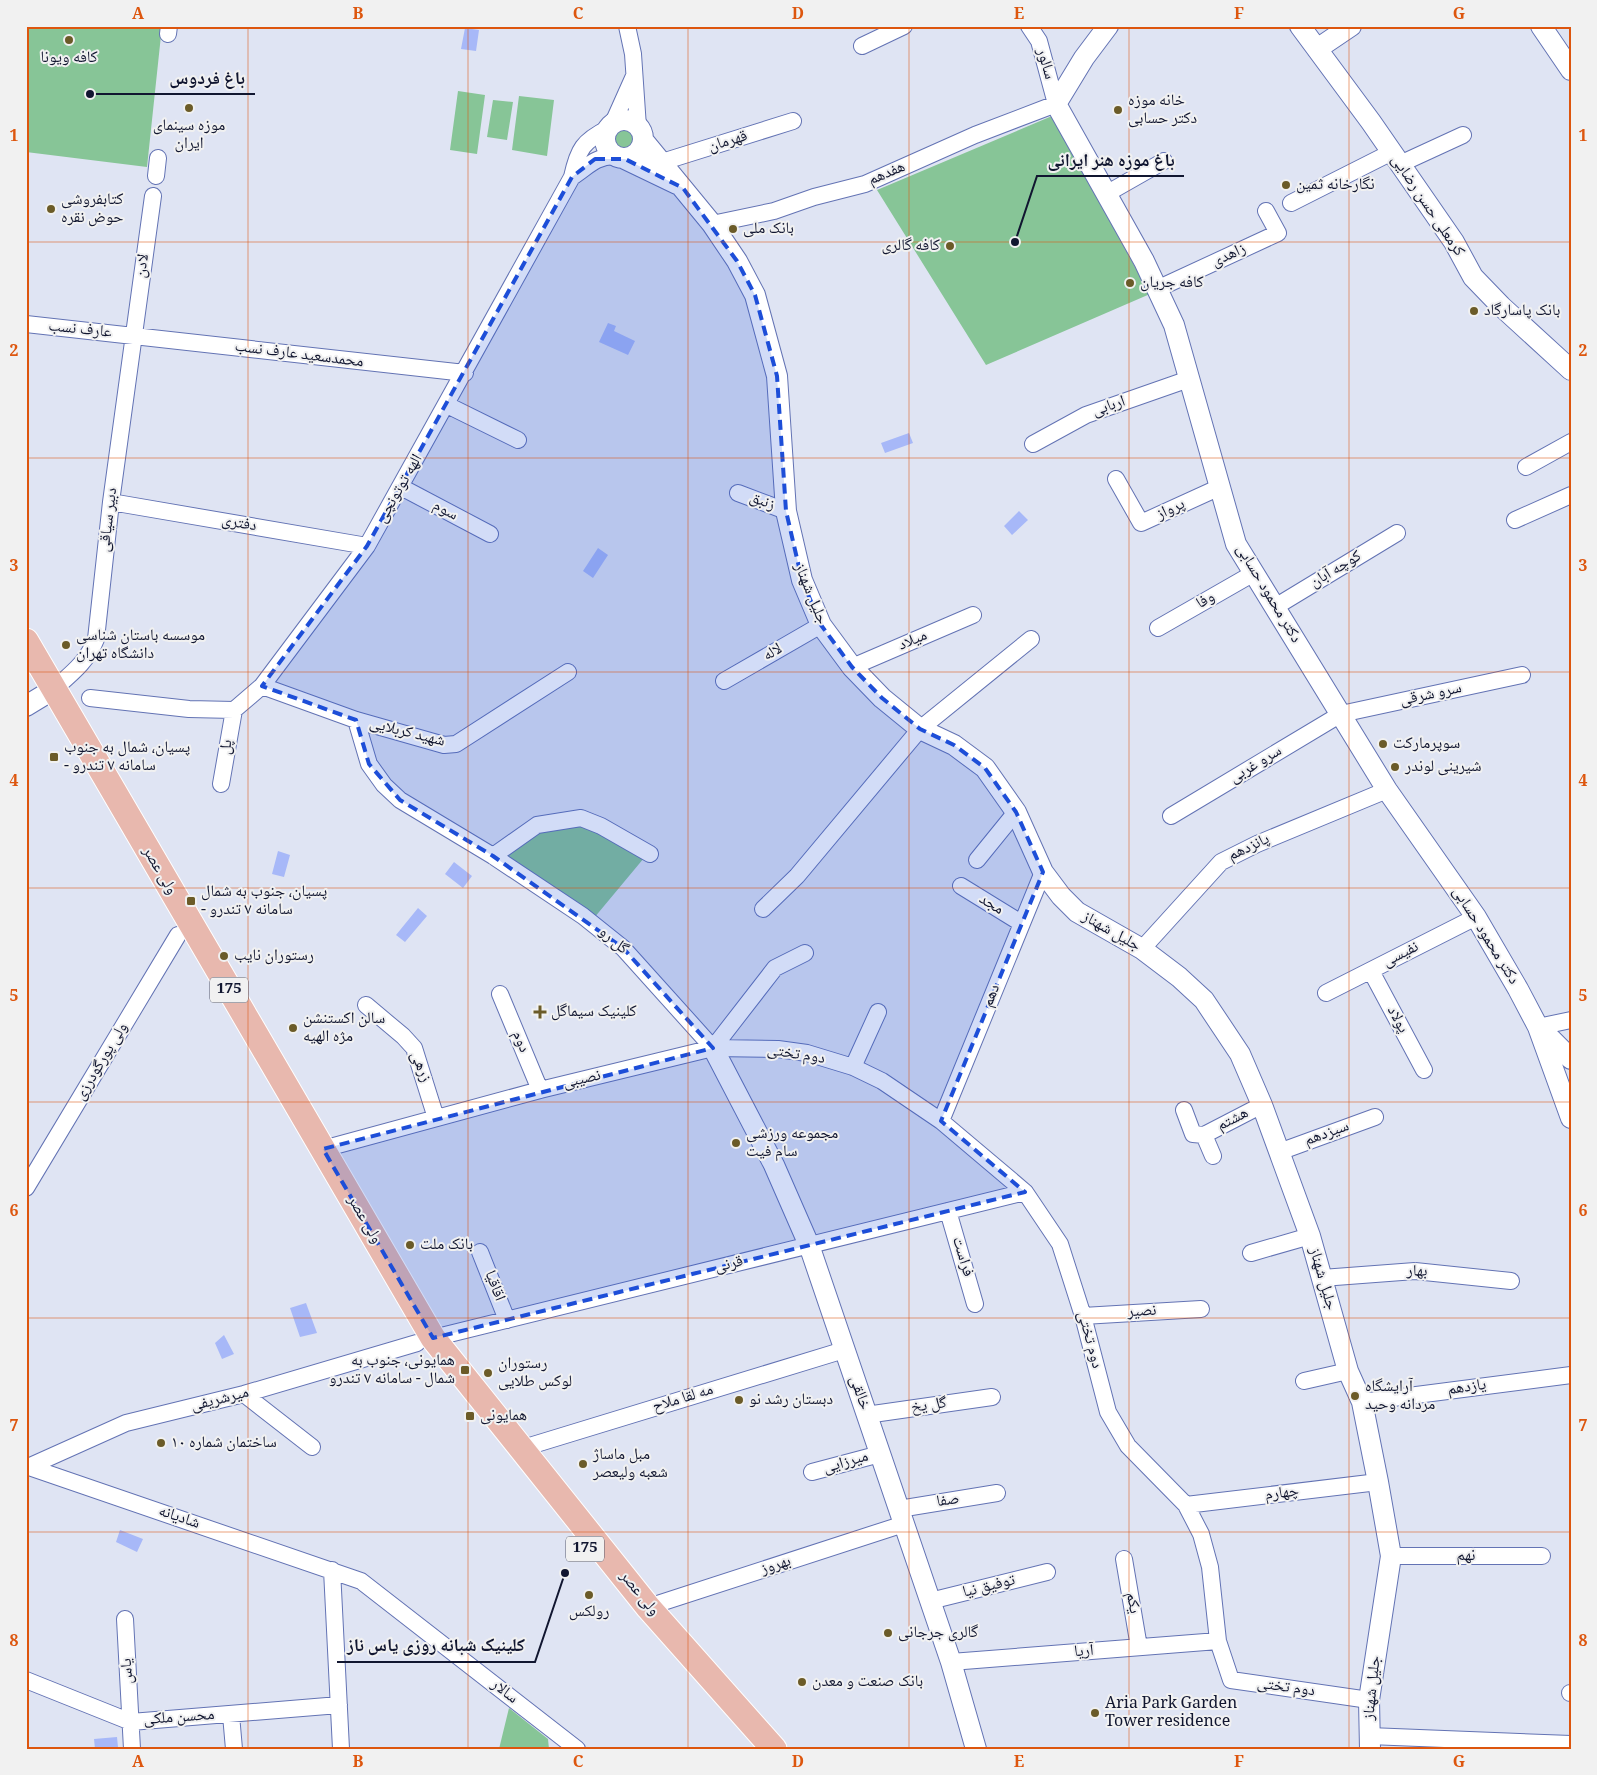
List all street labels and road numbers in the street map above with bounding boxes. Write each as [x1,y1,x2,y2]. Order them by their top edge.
street label: سالور [1027,44,1062,83]
street label: قهرمان [705,123,751,161]
street label: کرمعلی حسن رضایی [1383,149,1472,263]
street label: هفدهم [864,154,910,194]
street label: زاهدی [1207,236,1251,276]
street label: لادن [128,252,158,280]
street label: عارف نسب [47,313,113,347]
street label: محمدسعید عارف نسب [233,334,365,376]
street label: اربابی [1089,389,1129,425]
street label: الهه توتونچی [369,449,431,529]
street label: زنبق [745,485,779,519]
street label: دبیر سیاقی [92,486,126,554]
street label: پرواز [1151,491,1190,529]
street label: سوم [427,493,463,529]
street label: دفتری [219,508,259,540]
street label: دکتر محمود حسابی [1228,539,1308,649]
street label: کوچه آبان [1305,544,1368,596]
street label: جلیل شهناز [785,558,835,629]
street label: وفا [1191,585,1221,617]
street label: میلاد [894,623,932,659]
street label: لاله [758,637,788,669]
street label: سرو شرقی [1398,675,1464,715]
street label: شهید کربلایی [366,711,448,755]
street label: پل [212,737,242,757]
street label: سرو غربی [1224,739,1288,791]
street label: پانزدهم [1224,826,1275,869]
street label: ولی عصر [134,841,184,900]
street label: دکتر محمود حسابی [1444,882,1526,990]
street label: مجد [973,887,1009,923]
street label: جلیل شهناز [1076,904,1146,960]
street label: گل رو [592,920,635,962]
street label: نفیسی [1378,934,1424,976]
road number: 175 [210,978,248,1002]
street label: دهم [975,980,1009,1012]
street label: پولاد [1379,1001,1416,1039]
street label: ولی پورگودرزی [68,1018,136,1106]
street label: دوم [503,1027,537,1057]
street label: دوم تختی [765,1037,827,1073]
street label: زرهی [402,1047,438,1087]
street label: نصیبی [560,1063,604,1097]
street label: هشتم [1212,1100,1254,1140]
street label: سیزدهم [1301,1113,1353,1155]
street label: ولی عصر [339,1190,389,1249]
street label: فراست [943,1234,981,1280]
street label: جلیل شهناز [1300,1243,1344,1314]
street label: قرنی [712,1248,746,1282]
street label: بهار [1405,1258,1428,1286]
street label: اقاقیا [476,1267,512,1305]
street label: نصیر [1126,1298,1157,1326]
street label: دوم تختی [1068,1308,1110,1372]
street label: خالقی [841,1372,877,1414]
street label: یازدهم [1446,1372,1488,1404]
street label: مه لقا ملاح [649,1377,717,1421]
street label: میرشریفی [188,1380,252,1420]
street label: گل یخ [909,1390,949,1422]
street label: میرزایی [820,1444,872,1482]
street label: چهارم [1263,1479,1301,1509]
street label: صفا [935,1486,961,1516]
street label: شادیانه [155,1498,203,1538]
road number: 175 [566,1536,604,1562]
street label: نهم [1457,1543,1475,1570]
street label: بهروز [756,1548,795,1584]
street label: ولی عصر [611,1564,666,1623]
street label: توفیق نیا [960,1567,1018,1607]
street label: یکم [1117,1590,1147,1616]
street label: آریا [1073,1638,1096,1666]
street label: جلیل شهناز [1356,1655,1390,1722]
street label: یاس [114,1657,142,1685]
street label: دوم تختی [1255,1671,1317,1705]
street label: سالار [483,1672,524,1712]
street label: محسن ملکی [143,1702,215,1734]

